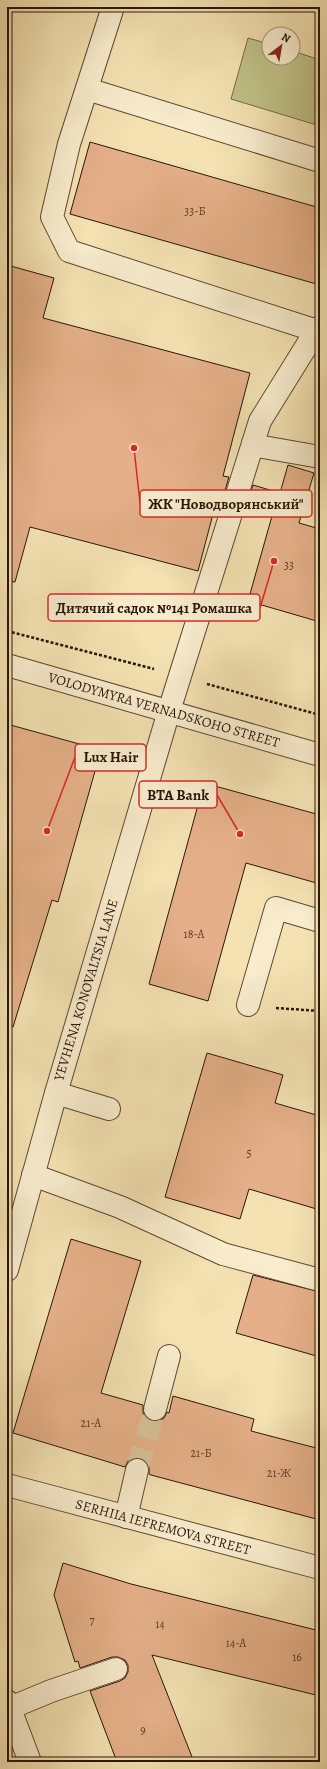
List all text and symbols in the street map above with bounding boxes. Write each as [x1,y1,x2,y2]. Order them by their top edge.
north arrow [261,26,301,66]
text: N [279,29,293,46]
house number: 33-Б [184,203,206,219]
callout: ЖК "Новодворянський" [140,490,312,517]
text: ЖК "Новодворянський" [148,494,304,514]
house number: 33 [284,557,294,573]
callout: Дитячий садок №141 Ромашка [48,594,260,621]
text: Дитячий садок №141 Ромашка [56,598,253,618]
street label: VOLODYMYRA VERNADSKOHO STREET [45,668,282,752]
callout: Lux Hair [75,744,146,771]
text: Lux Hair [84,747,138,767]
callout: BTA Bank [139,781,217,808]
text: BTA Bank [147,785,209,805]
street label: YEVHENA KONOVALTSIA LANE [49,897,123,1084]
house number: 18-А [184,926,205,942]
house number: 5 [246,1145,252,1161]
house number: 21-А [81,1415,102,1431]
house number: 21-Б [190,1445,212,1461]
house number: 21-Ж [267,1465,291,1481]
street label: SERHIIA IEFREMOVA STREET [73,1494,253,1560]
house number: 7 [89,1612,95,1628]
house number: 14 [155,1616,165,1632]
house number: 14-А [226,1635,247,1651]
house number: 16 [292,1649,302,1665]
house number: 9 [140,1722,146,1738]

